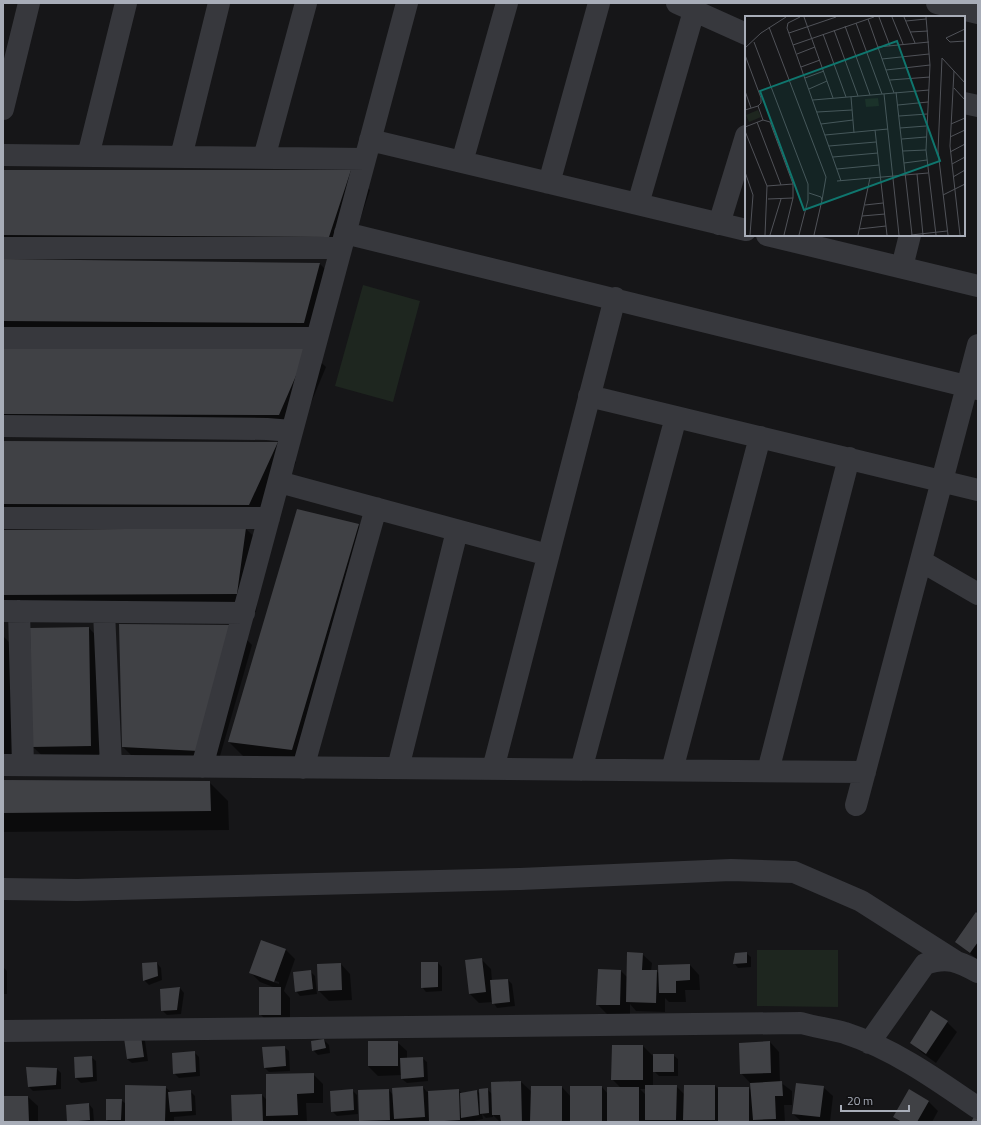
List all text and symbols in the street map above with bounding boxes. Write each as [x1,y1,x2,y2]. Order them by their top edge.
inset map [745,16,965,236]
scale bar [841,1087,909,1113]
text: 20 m [847,1091,873,1110]

